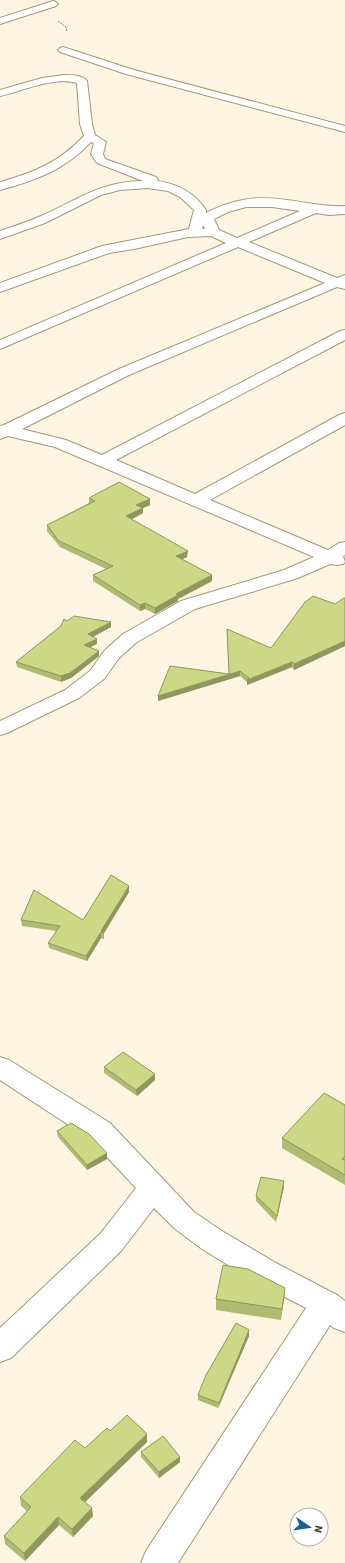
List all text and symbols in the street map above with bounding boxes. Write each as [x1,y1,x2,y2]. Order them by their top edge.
north arrow [289,1507,329,1547]
text: N [310,1524,326,1534]

